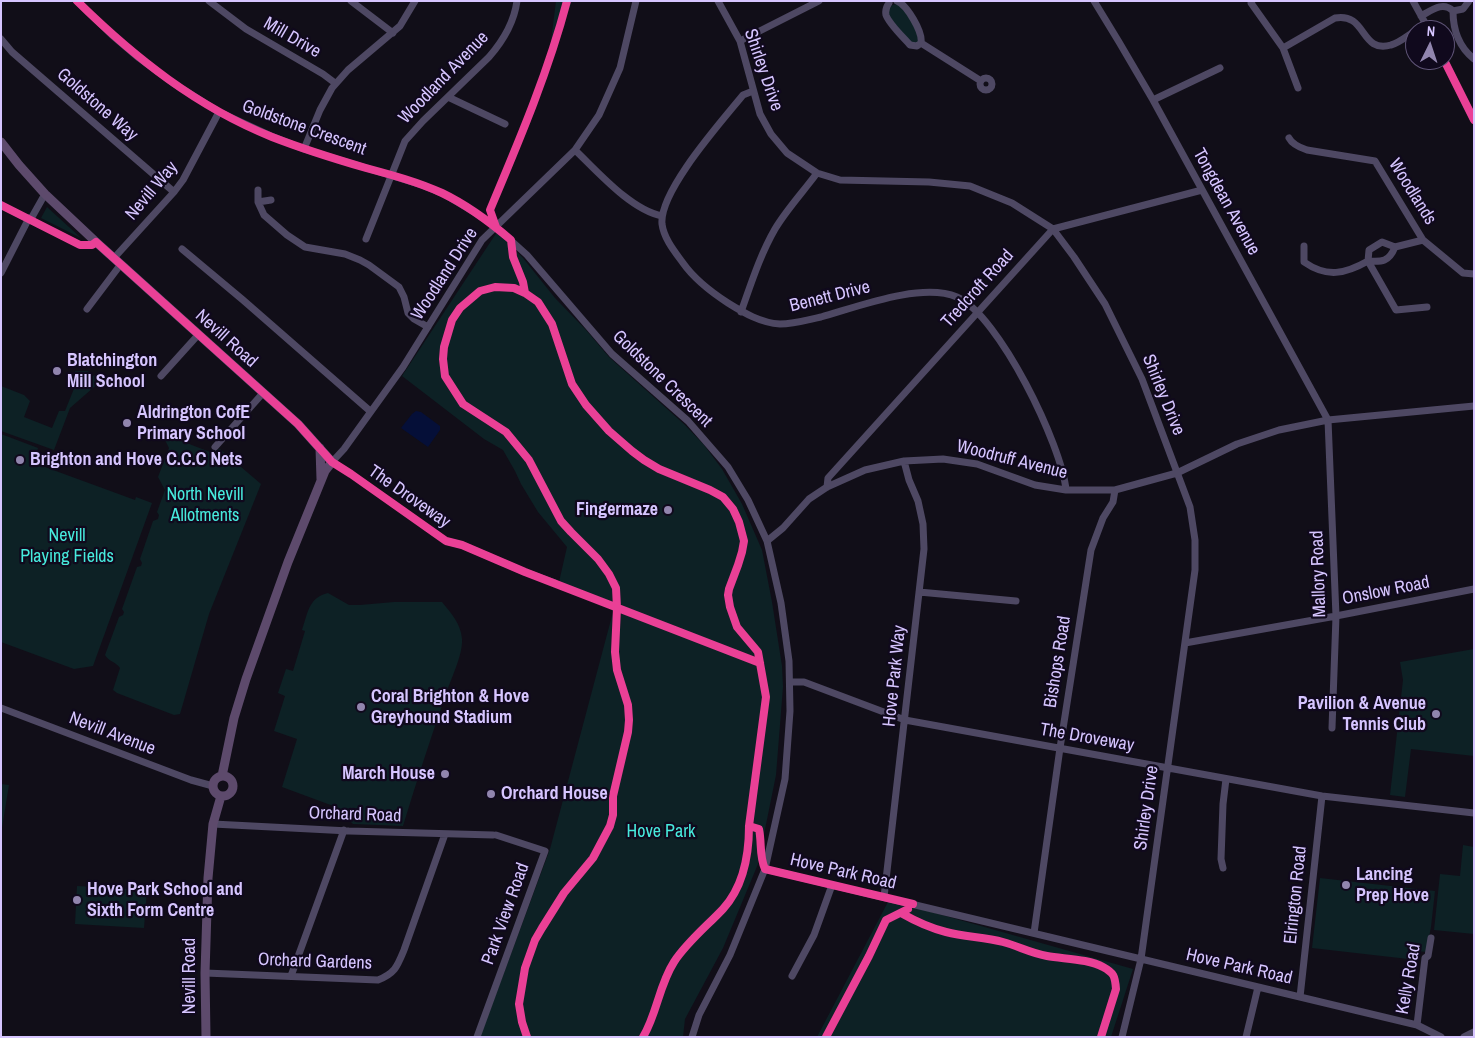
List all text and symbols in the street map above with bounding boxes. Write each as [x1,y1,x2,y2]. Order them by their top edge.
street label: Mill Drive [260,13,324,63]
north arrow [1405,20,1455,70]
text: N [1426,22,1436,40]
street label: Shirley Drive [739,26,787,114]
street label: Woodland Avenue [395,27,493,129]
street label: Goldstone Way [52,64,142,146]
street label: Goldstone Crescent [239,96,369,160]
street label: Tongdean Avenue [1188,145,1264,259]
street label: Woodlands [1383,155,1441,229]
street label: Nevill Way [121,157,183,225]
street label: Woodland Drive [407,224,483,324]
street label: Tredcroft Road [937,245,1019,333]
street label: Benett Drive [788,277,872,317]
street label: Nevill Road [190,305,262,373]
street label: Goldstone Crescent [608,326,716,432]
place label: Blatchington Mill School [67,350,157,392]
street label: Shirley Drive [1137,351,1189,439]
marker: Blatchington Mill School [51,365,63,377]
place label: Aldrington CofE Primary School [137,402,250,444]
marker: Aldrington CofE Primary School [121,417,133,429]
street label: Woodruff Avenue [954,436,1070,484]
place label: Brighton and Hove C.C.C Nets [30,449,242,471]
marker: Brighton and Hove C.C.C Nets [14,454,26,466]
street label: The Droveway [364,461,454,533]
park label: North Nevill Allotments [166,484,244,526]
place label: Fingermaze [576,499,658,521]
marker: Fingermaze [662,504,674,516]
park label: Nevill Playing Fields [20,525,114,568]
street label: Mallory Road [1307,530,1331,618]
street label: Onslow Road [1340,572,1432,610]
street label: Bishops Road [1040,615,1076,709]
street label: Hove Park Way [879,624,911,728]
place label: Coral Brighton & Hove Greyhound Stadium [371,686,529,729]
place label: Pavilion & Avenue Tennis Club [1298,693,1426,736]
marker: Coral Brighton & Hove Greyhound Stadium [355,701,367,713]
street label: Nevill Avenue [66,708,158,760]
marker: Pavilion & Avenue Tennis Club [1430,708,1442,720]
street label: The Droveway [1038,719,1136,757]
place label: March House [342,763,435,785]
street label: Shirley Drive [1130,764,1164,852]
marker: March House [439,768,451,780]
place label: Orchard House [501,783,608,805]
marker: Orchard House [485,788,497,800]
street label: Orchard Road [308,803,402,827]
park label: Hove Park [627,821,695,843]
street label: Elrington Road [1280,845,1312,945]
street label: Hove Park Road [788,849,898,895]
street label: Park View Road [478,860,534,968]
place label: Lancing Prep Hove [1356,864,1429,906]
place label: Hove Park School and Sixth Form Centre [87,879,243,922]
marker: Lancing Prep Hove [1340,879,1352,891]
marker: Hove Park School and Sixth Form Centre [71,894,83,906]
street label: Nevill Road [179,938,201,1014]
street label: Kelly Road [1392,942,1426,1016]
street label: Hove Park Road [1184,944,1294,990]
street label: Orchard Gardens [258,949,372,975]

